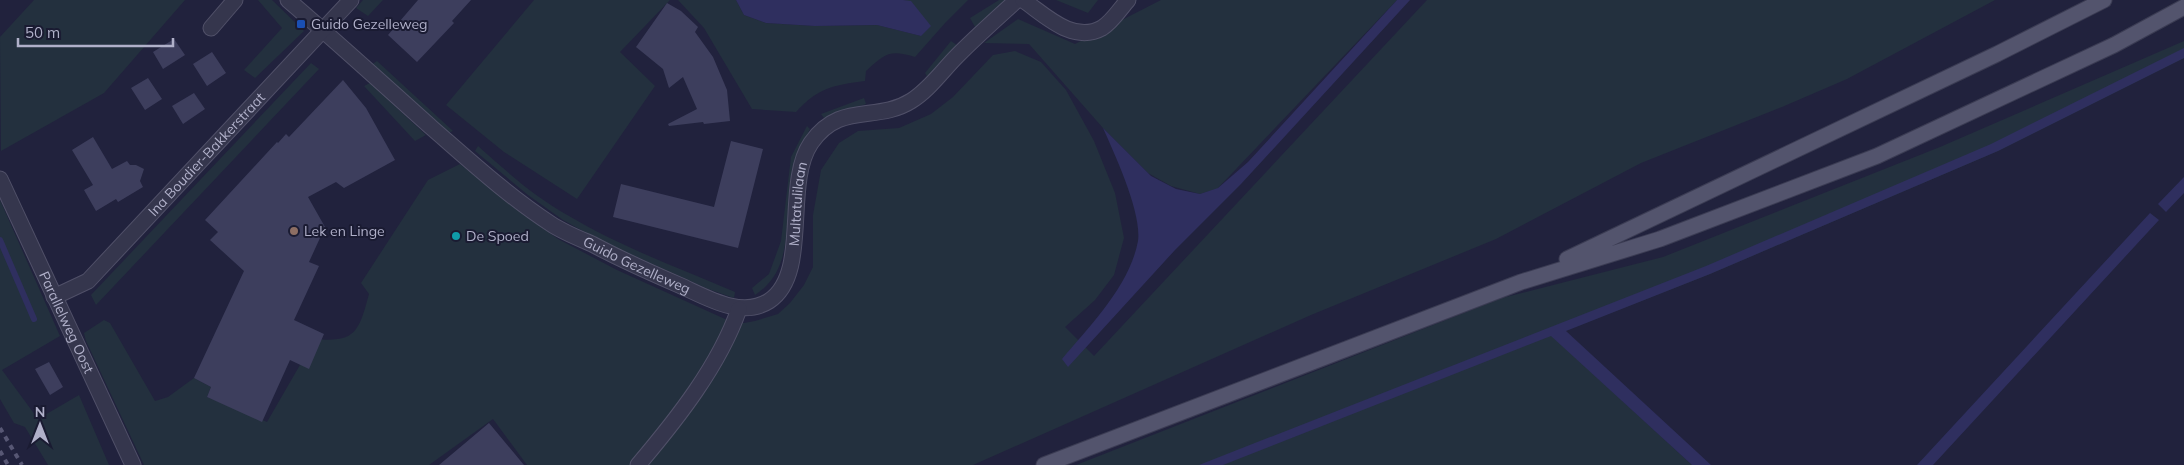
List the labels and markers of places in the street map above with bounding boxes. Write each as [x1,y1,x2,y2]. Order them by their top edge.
place label: Guido Gezelleweg [311,15,428,33]
marker: Guido Gezelleweg [295,18,307,30]
place label: Lek en Linge [304,222,385,240]
marker: Lek en Linge [288,225,300,237]
place label: De Spoed [466,227,529,245]
marker: De Spoed [450,230,462,242]

